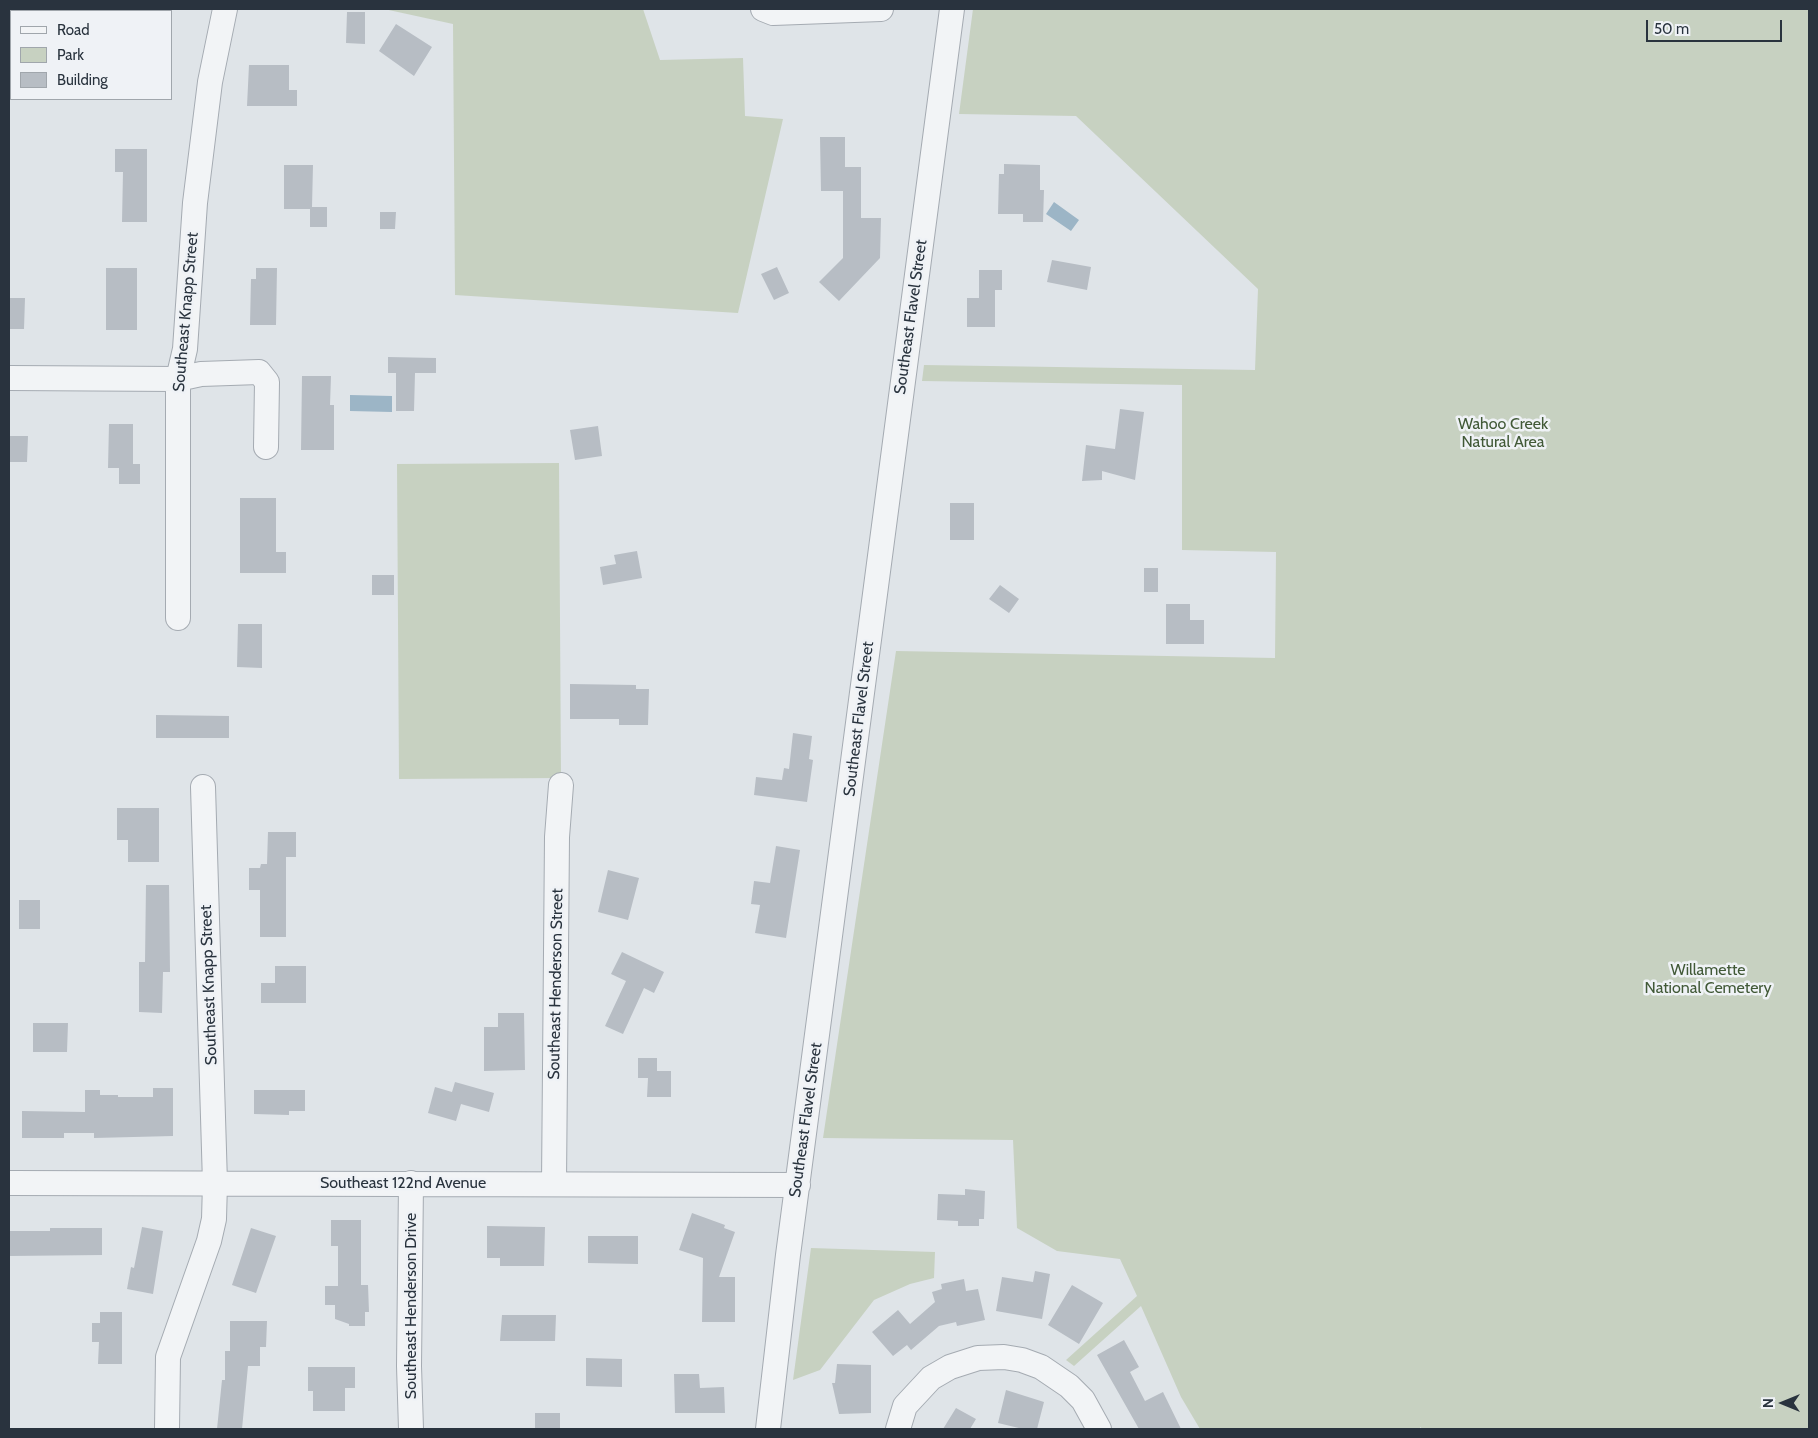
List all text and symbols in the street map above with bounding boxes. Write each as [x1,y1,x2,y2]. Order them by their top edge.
legend [10,10,172,100]
scale bar [1648,10,1784,42]
text: 50 m [1654,20,1689,38]
text: Road [57,21,90,39]
text: Park [57,46,84,64]
text: Building [57,71,108,89]
street label: Southeast Knapp Street [169,231,203,393]
street label: Southeast Flavel Street [891,238,931,396]
park label: Wahoo Creek Natural Area [1458,414,1548,452]
street label: Southeast Flavel Street [840,640,878,798]
street label: Southeast Henderson Street [545,888,567,1080]
street label: Southeast Knapp Street [197,905,221,1065]
park label: Willamette National Cemetery [1645,960,1771,998]
street label: Southeast Flavel Street [786,1041,826,1199]
street label: Southeast 122nd Avenue [320,1173,486,1193]
street label: Southeast Henderson Drive [401,1213,421,1399]
north arrow [1758,1378,1808,1428]
text: N [1759,1398,1777,1408]

